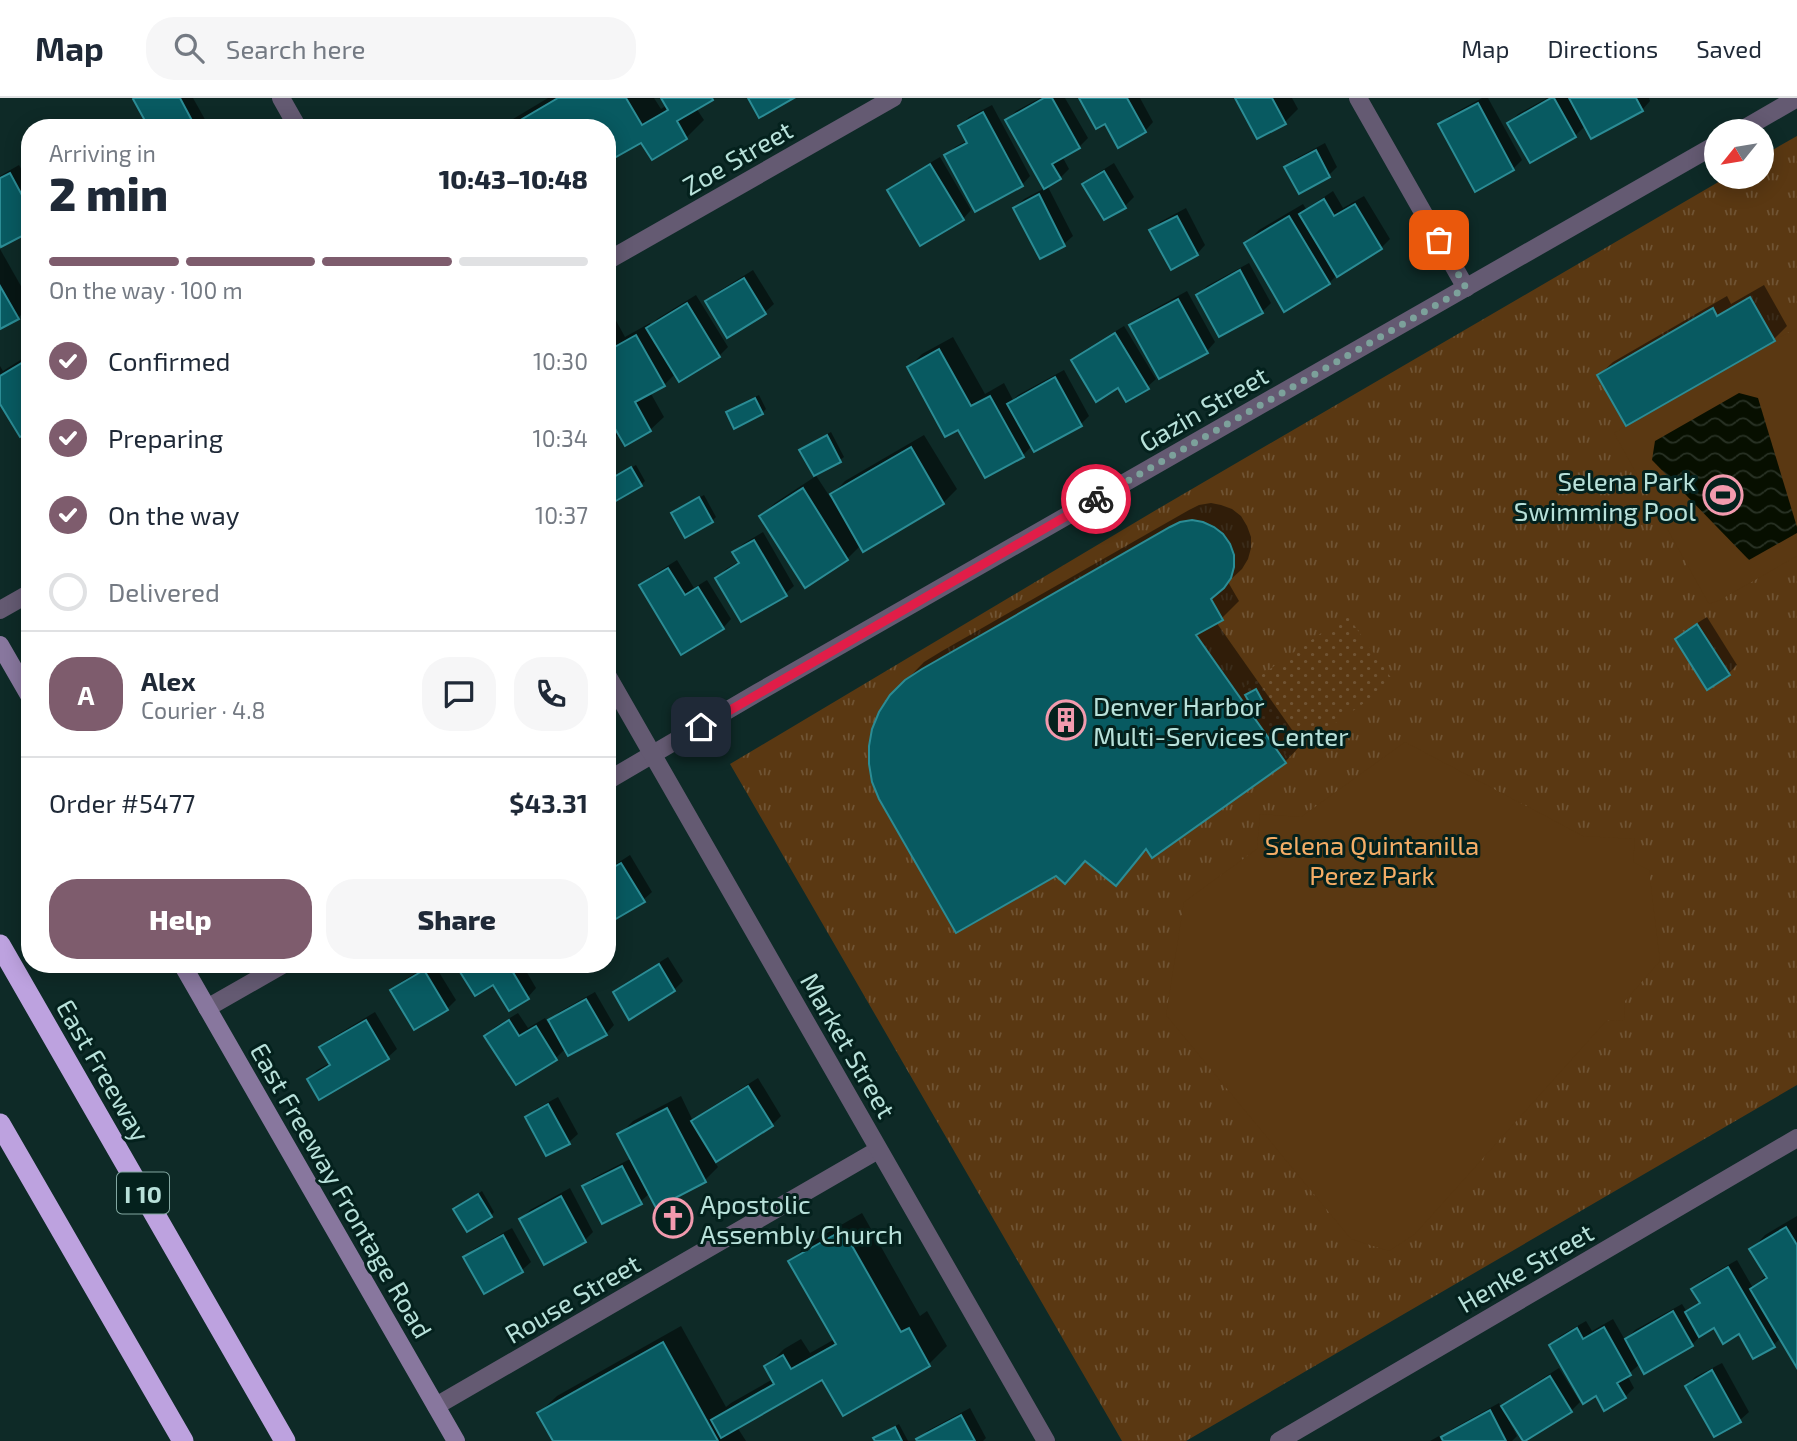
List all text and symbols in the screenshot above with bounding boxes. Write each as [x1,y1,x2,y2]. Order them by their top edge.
search box [146,17,636,80]
text: Map [35,28,104,68]
icon: search [170,29,208,67]
text: Search here [226,33,365,64]
text: Map [1461,34,1509,63]
text: Directions [1547,34,1658,63]
text: Saved [1696,34,1762,63]
street label: Zoe Street [677,113,797,201]
north arrow [1704,119,1774,189]
map controls [1704,119,1774,189]
text: Arriving in [49,139,156,167]
text: 10:43–10:48 [439,163,588,194]
text: 2 min [49,165,168,220]
pin [1409,210,1469,270]
icon: bag [1420,221,1458,259]
text: On the way · 100 m [49,276,243,304]
icon: check [49,342,87,380]
text: Confirmed [108,345,231,376]
text: 10:30 [533,347,588,375]
street label: Gazin Street [1133,359,1273,457]
icon: check [49,419,87,457]
text: Preparing [108,422,223,453]
text: 10:34 [533,424,588,452]
courier [1061,464,1131,534]
place label: Selena Park Swimming Pool [1514,465,1696,526]
sports icon: Selena Park Swimming Pool [1702,474,1744,516]
icon: bike [1077,480,1115,518]
icon: check [49,496,87,534]
text: On the way [108,499,239,530]
text: 10:37 [535,501,588,529]
text: Delivered [108,576,220,607]
button: chat [422,657,496,731]
button: phone [514,657,588,731]
text: Alex [141,665,196,696]
text: A [78,679,94,710]
place label: Denver Harbor Multi-Services Center [1093,690,1349,751]
text: Courier · 4.8 [141,696,265,724]
pin [671,697,731,757]
building icon: Denver Harbor Multi-Services Center [1045,699,1087,741]
icon: home [682,708,720,746]
text: Order #5477 [49,787,195,818]
text: $43.31 [509,787,588,818]
park label: Selena Quintanilla Perez Park [1265,829,1479,890]
button: Help [49,879,312,959]
button: Share [326,879,588,959]
street label: Market Street [795,967,903,1123]
street label: East Freeway [51,994,157,1147]
street label: East Freeway Frontage Road [245,1037,439,1343]
road number: I 10 [117,1172,169,1213]
place label: Apostolic Assembly Church [700,1188,903,1249]
church icon: Apostolic Assembly Church [652,1197,694,1239]
street label: Henke Street [1452,1216,1598,1318]
street label: Rouse Street [499,1247,645,1349]

